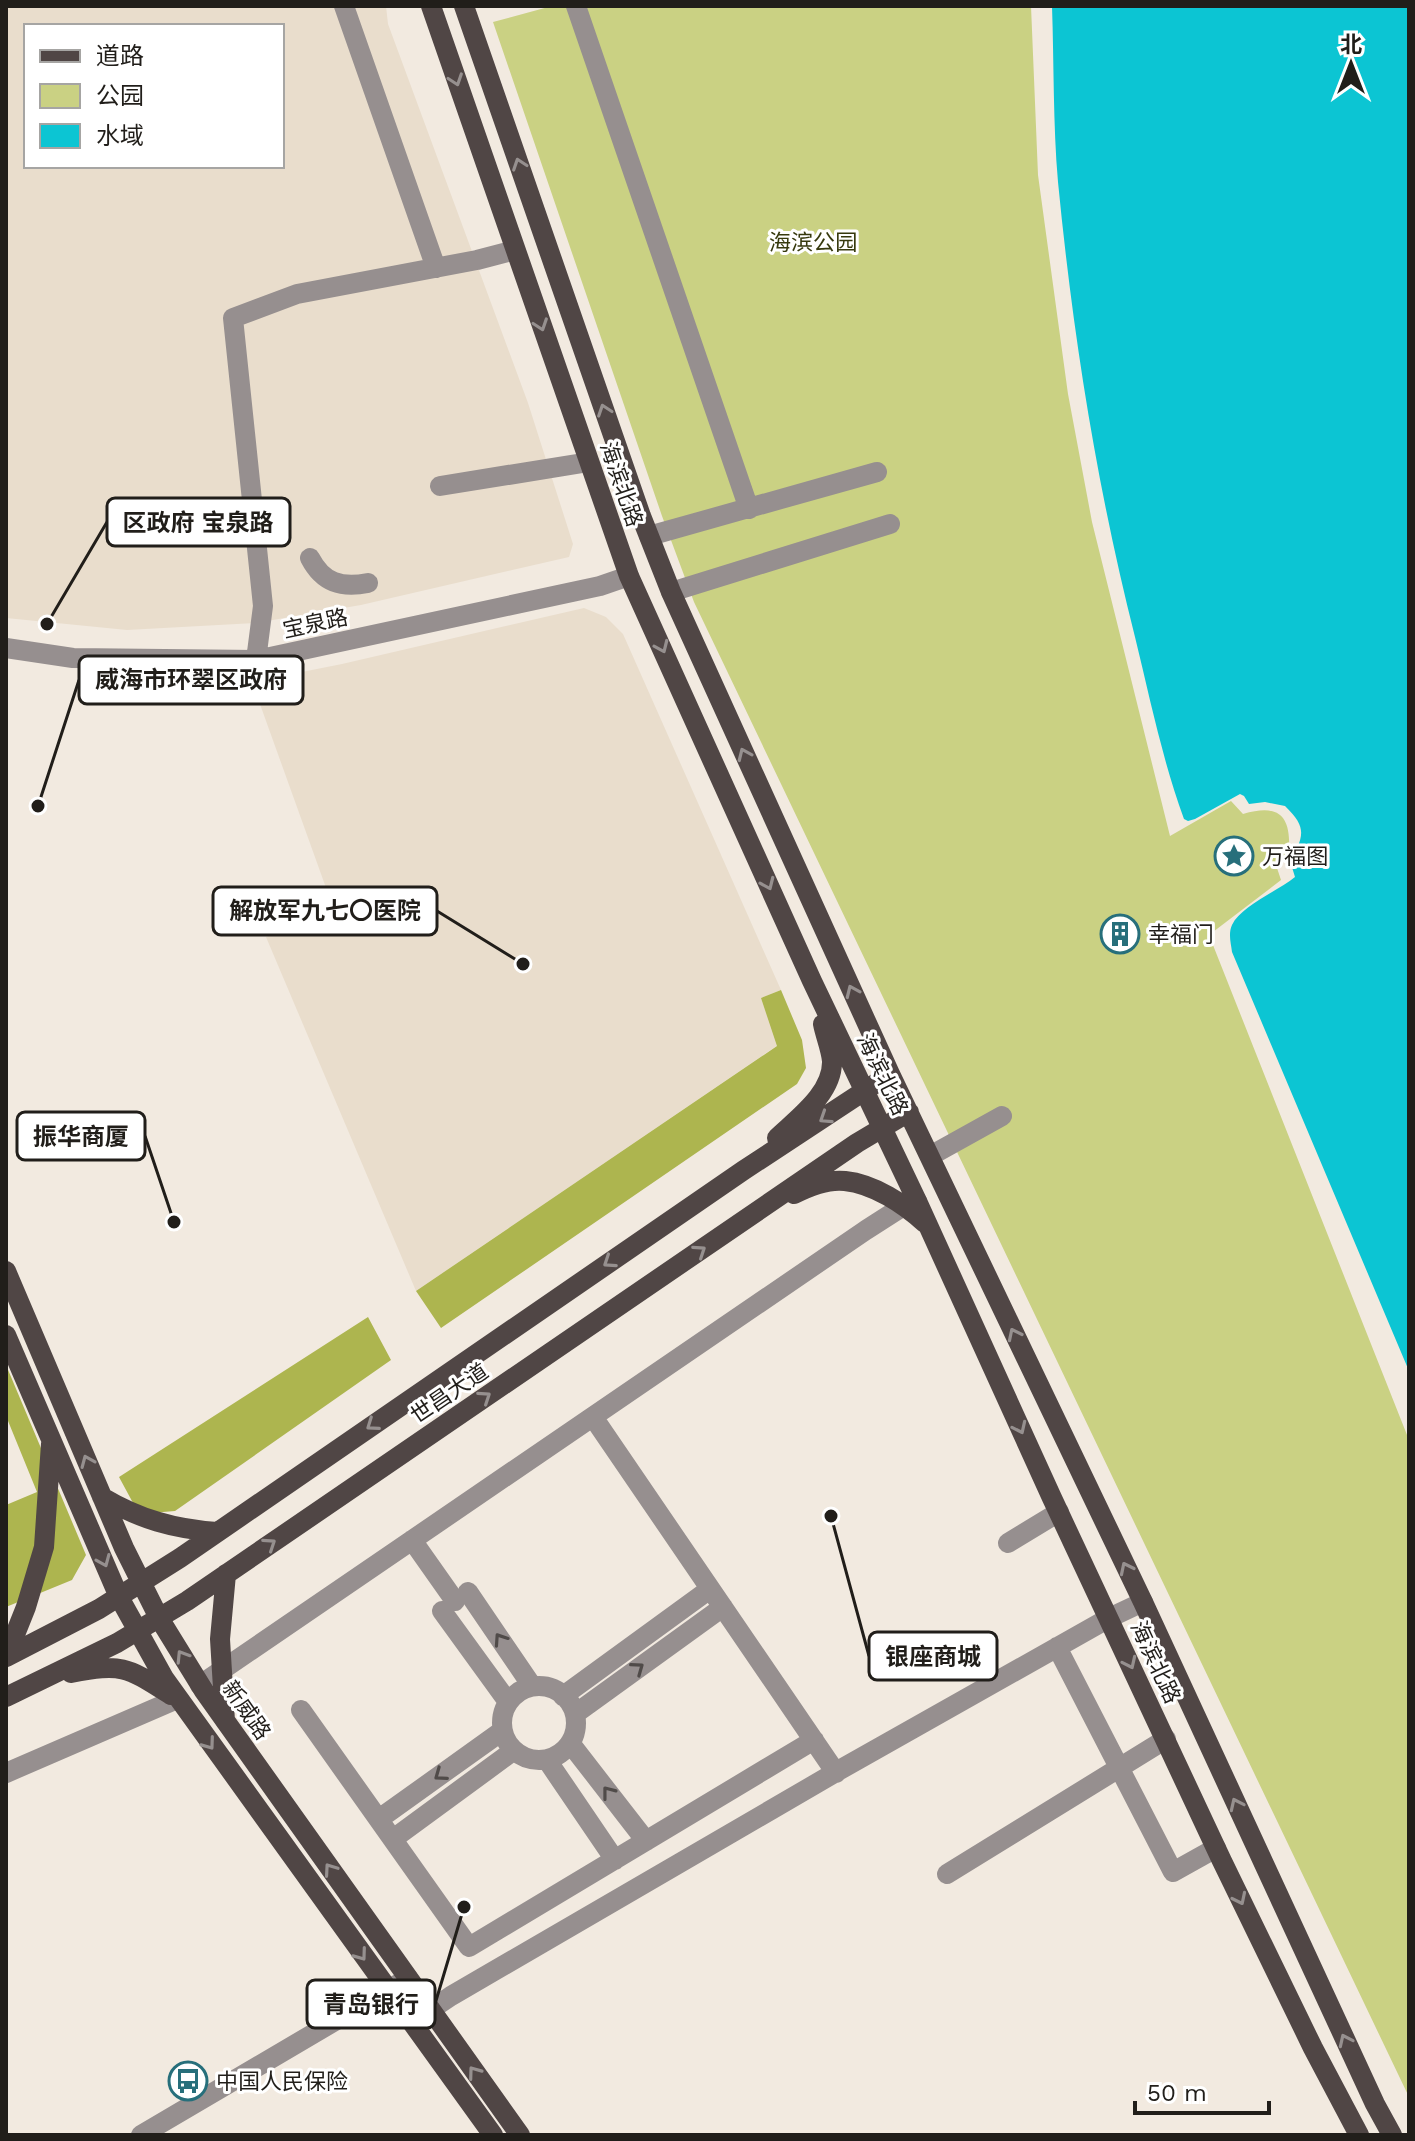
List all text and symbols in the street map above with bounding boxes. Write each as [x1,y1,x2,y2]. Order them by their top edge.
legend [24,24,284,168]
north arrow [1311,24,1391,104]
text: 北 [1340,32,1362,57]
text: 道路 [96,42,144,70]
one-way arrow [446,72,463,86]
text: 公园 [96,82,144,110]
text: 水域 [96,122,144,150]
one-way arrow [512,158,528,172]
park label: 海滨公园 [769,230,857,255]
one-way arrow [532,318,548,332]
one-way arrow [598,404,614,418]
street label: 海滨北路 [595,438,648,530]
callout: 区政府 宝泉路 [107,498,290,546]
text: 区政府 宝泉路 [123,509,273,537]
street label: 宝泉路 [280,604,350,643]
one-way arrow [652,639,668,653]
callout: 威海市环翠区政府 [79,656,303,704]
text: 威海市环翠区政府 [95,666,287,694]
one-way arrow [738,748,754,762]
place icon: 万福图 [1213,835,1255,877]
place label: 万福图 [1262,844,1328,869]
one-way arrow [759,876,775,890]
callout: 解放军九七〇医院 [213,887,437,935]
text: 解放军九七〇医院 [229,897,421,925]
building icon: 幸福门 [1099,913,1141,955]
place label: 幸福门 [1148,922,1214,947]
one-way arrow [846,985,862,999]
street label: 海滨北路 [852,1029,913,1119]
one-way arrow [820,1108,834,1123]
callout: 振华商厦 [17,1112,145,1160]
text: 振华商厦 [33,1123,129,1151]
one-way arrow [691,1246,705,1261]
one-way arrow [604,1252,618,1267]
one-way arrow [1008,1327,1024,1342]
street label: 世昌大道 [406,1358,493,1428]
one-way arrow [476,1392,490,1407]
one-way arrow [366,1415,380,1430]
one-way arrow [1010,1419,1026,1434]
one-way arrow [80,1455,96,1469]
one-way arrow [262,1539,276,1554]
one-way arrow [94,1553,110,1567]
one-way arrow [1120,1562,1136,1577]
street label: 海滨北路 [1126,1617,1185,1707]
callout: 银座商城 [869,1632,997,1680]
one-way arrow [495,1634,510,1648]
text: 银座商城 [885,1643,981,1671]
one-way arrow [176,1650,191,1664]
one-way arrow [1120,1655,1136,1669]
one-way arrow [629,1663,643,1678]
street label: 新威路 [217,1676,276,1744]
one-way arrow [199,1735,214,1750]
one-way arrow [435,1765,449,1780]
one-way arrow [604,1786,618,1801]
one-way arrow [1230,1798,1246,1812]
one-way arrow [325,1863,340,1878]
one-way arrow [1230,1890,1246,1905]
one-way arrow [351,1946,366,1961]
callout: 青岛银行 [307,1980,435,2028]
text: 青岛银行 [323,1991,419,2019]
one-way arrow [1339,2033,1355,2048]
bus stop icon: 中国人民保险 [167,2060,209,2102]
scale bar [1135,2065,1269,2115]
one-way arrow [469,2066,484,2080]
place label: 中国人民保险 [216,2069,348,2094]
text: 50 m [1147,2079,1207,2107]

